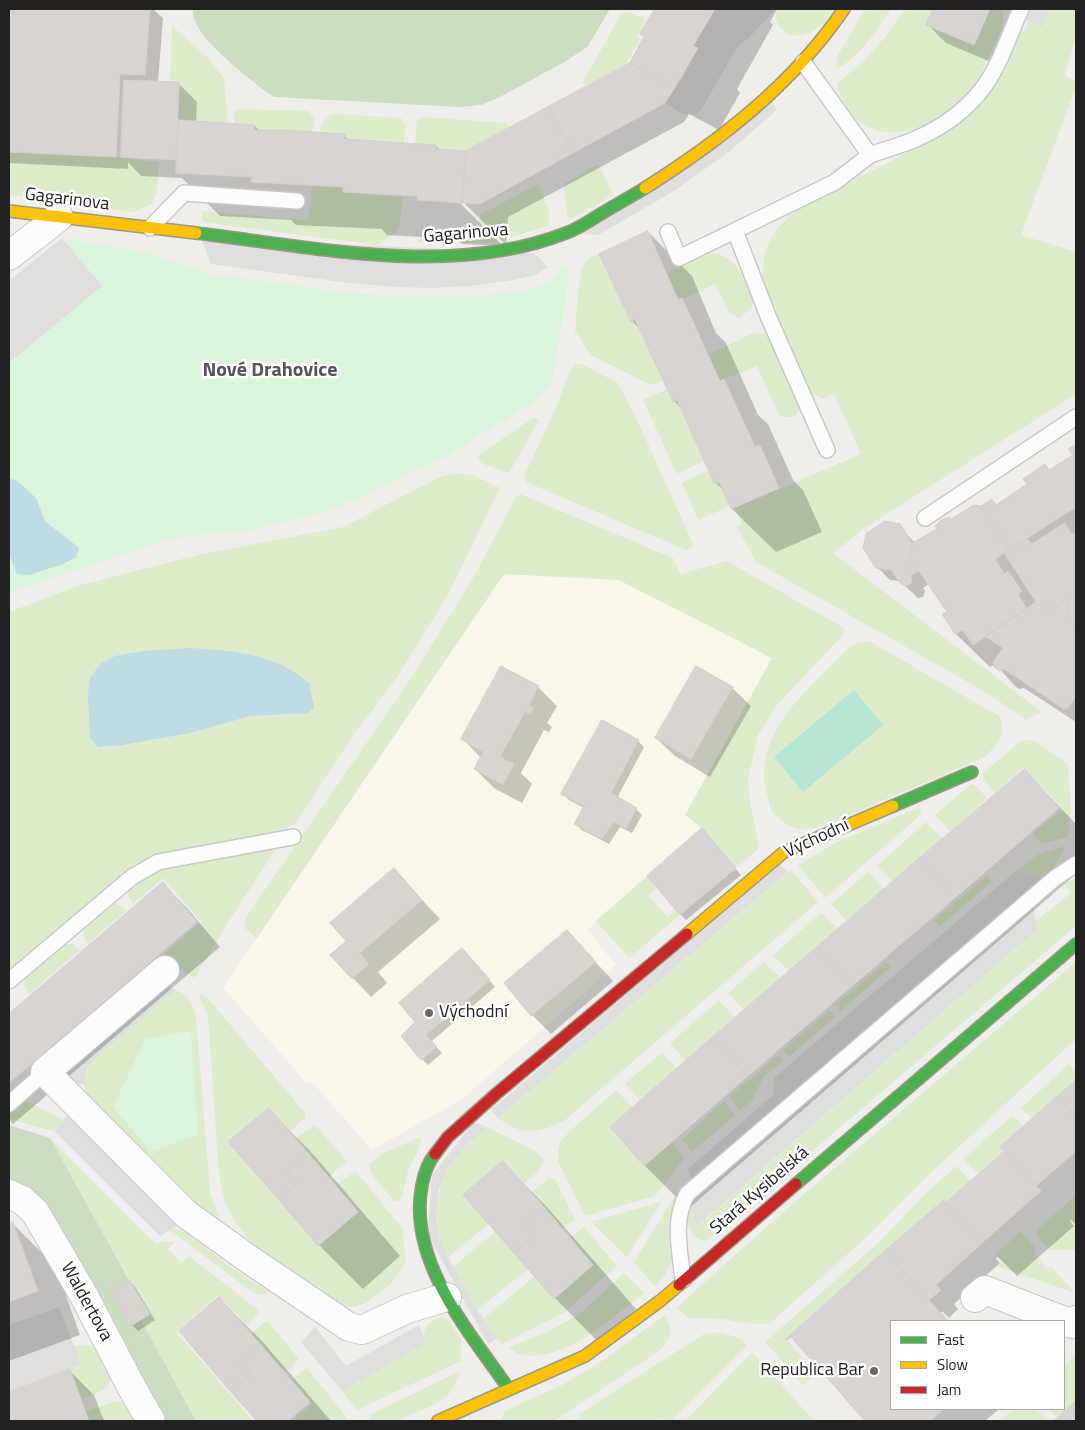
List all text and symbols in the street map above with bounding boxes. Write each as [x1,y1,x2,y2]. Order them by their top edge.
street label: Gagarinova [23,184,111,216]
street label: Gagarinova [423,220,509,248]
district label: Nové Drahovice [203,359,337,383]
street label: Východní [781,815,853,863]
place label: Východní [439,1002,508,1024]
marker: Východní [423,1007,435,1019]
street label: Stará Kysibelská [706,1142,814,1240]
street label: Waldertova [55,1259,117,1345]
legend [890,1320,1065,1410]
text: Fast [937,1328,964,1351]
text: Slow [937,1353,968,1376]
place label: Republica Bar [760,1360,864,1382]
marker: Republica Bar [868,1365,880,1377]
text: Jam [937,1378,961,1401]

